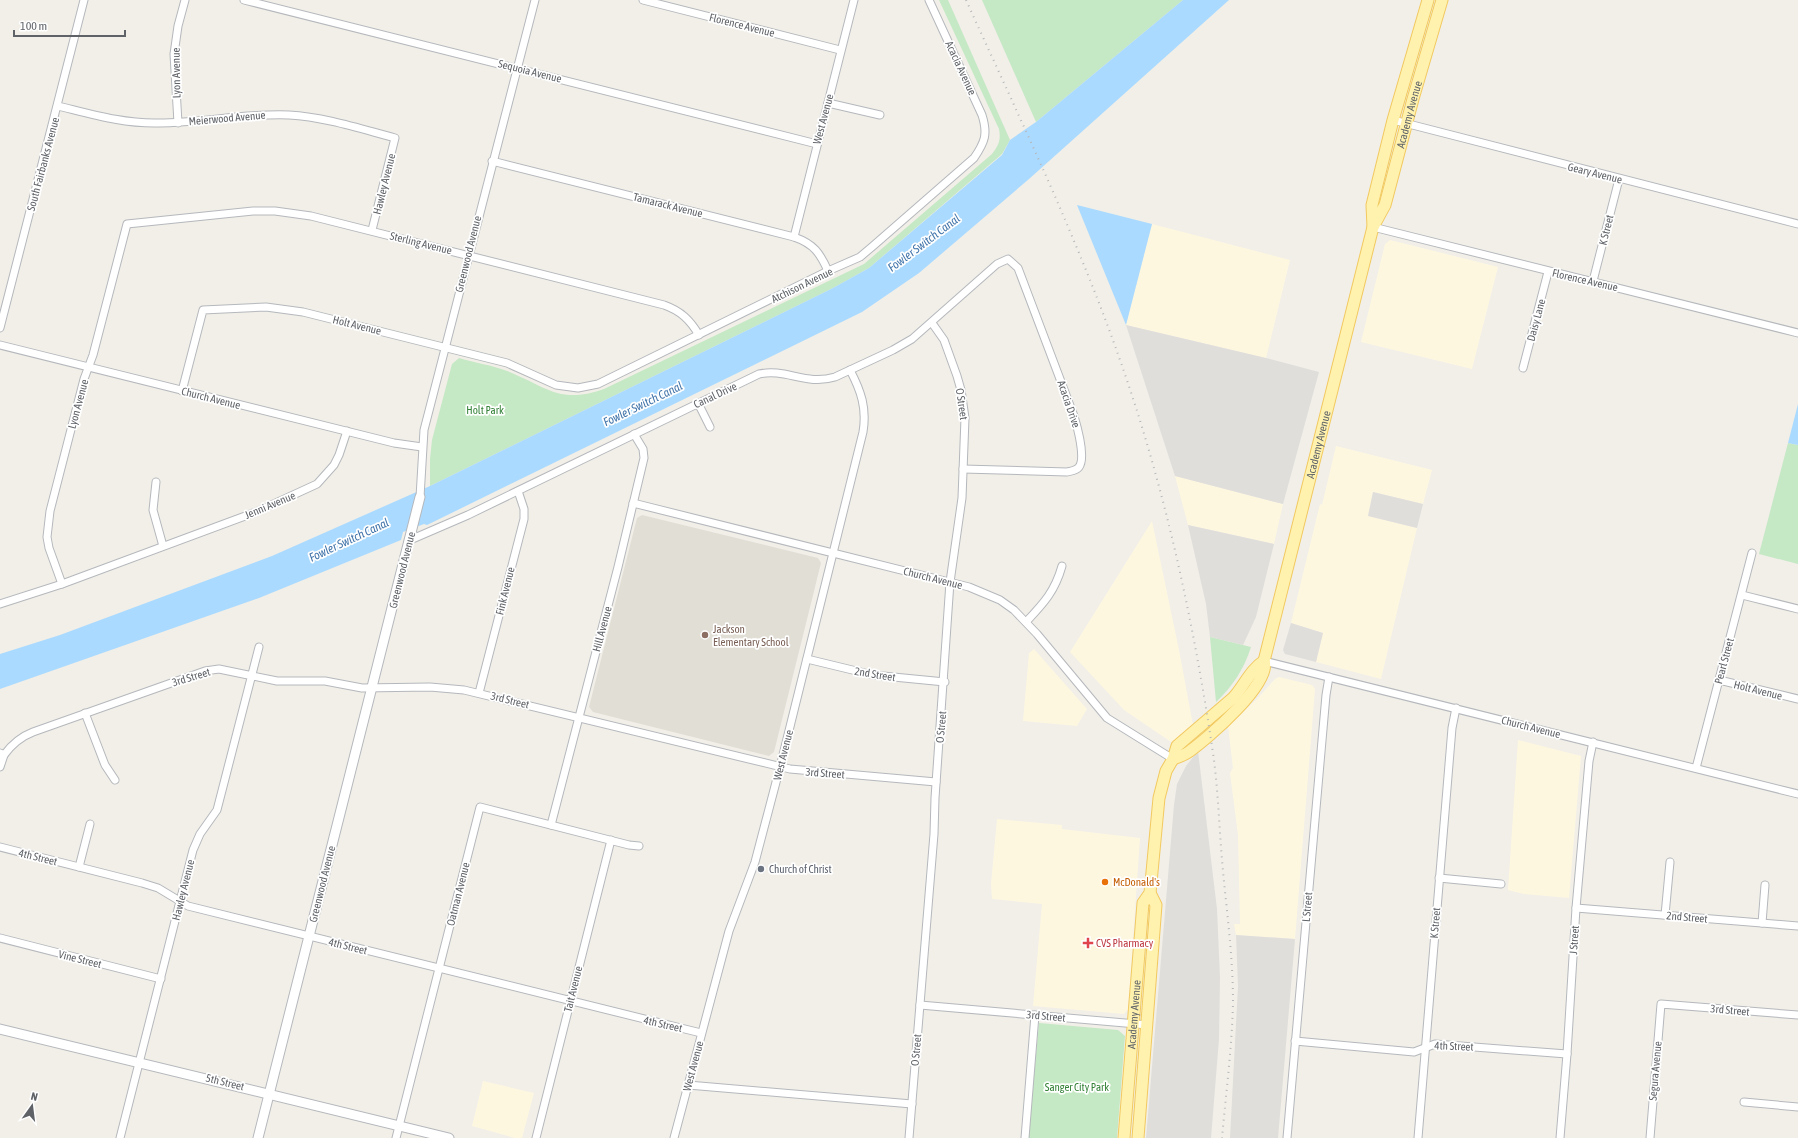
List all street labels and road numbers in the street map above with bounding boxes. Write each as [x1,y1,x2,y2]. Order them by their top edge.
street label: Florence Avenue [708,11,776,39]
street label: Acacia Avenue [943,39,979,97]
street label: Lyon Avenue [170,47,182,99]
street label: Sequoia Avenue [497,57,563,85]
street label: Academy Avenue [1394,79,1424,150]
street label: West Avenue [811,92,835,146]
street label: Meierwood Avenue [188,109,266,127]
street label: South Fairbanks Avenue [25,116,61,212]
street label: Hawley Avenue [371,152,397,216]
street label: Geary Avenue [1567,160,1623,186]
street label: Tamarack Avenue [632,191,704,219]
street label: K Street [1596,213,1616,247]
street label: Greenwood Avenue [453,215,483,293]
street label: Sterling Avenue [389,230,453,256]
street label: Atchison Avenue [769,265,835,305]
street label: Florence Avenue [1551,267,1619,293]
street label: Daisy Lane [1525,297,1547,343]
street label: Holt Avenue [331,313,383,337]
street label: Lyon Avenue [66,378,90,430]
street label: Acacia Drive [1055,379,1083,429]
street label: Canal Drive [691,380,739,410]
street label: Church Avenue [180,385,242,411]
street label: O Street [954,387,970,421]
street label: Academy Avenue [1304,410,1333,480]
street label: Jenni Avenue [243,489,297,521]
street label: Greenwood Avenue [387,531,417,609]
street label: Church Avenue [902,565,964,591]
street label: Fink Avenue [493,566,517,616]
street label: Hill Avenue [590,605,614,653]
street label: Pearl Street [1712,637,1736,685]
street label: 2nd Street [854,665,896,683]
street label: 3rd Street [170,666,212,688]
street label: Holt Avenue [1732,678,1784,702]
street label: 3rd Street [489,689,531,711]
street label: O Street [934,710,948,744]
street label: Church Avenue [1500,714,1562,740]
street label: West Avenue [771,728,795,782]
street label: 3rd Street [805,766,845,780]
street label: Greenwood Avenue [307,845,337,923]
street label: 4th Street [17,846,59,868]
street label: Hawley Avenue [170,858,196,922]
street label: Oatman Avenue [444,861,472,927]
street label: L Street [1300,892,1314,922]
street label: K Street [1428,907,1442,939]
street label: 2nd Street [1666,909,1708,925]
street label: J Street [1567,925,1581,955]
street label: 4th Street [327,935,369,957]
street label: Vine Street [57,948,103,970]
street label: Tait Avenue [562,965,584,1013]
street label: Academy Avenue [1125,979,1143,1049]
street label: 3rd Street [1710,1002,1750,1018]
street label: 3rd Street [1026,1008,1066,1024]
street label: 4th Street [642,1014,684,1034]
street label: O Street [909,1033,923,1067]
street label: West Avenue [681,1039,705,1093]
street label: 4th Street [1434,1039,1474,1053]
street label: Segura Avenue [1646,1041,1664,1101]
street label: 5th Street [204,1071,246,1093]

